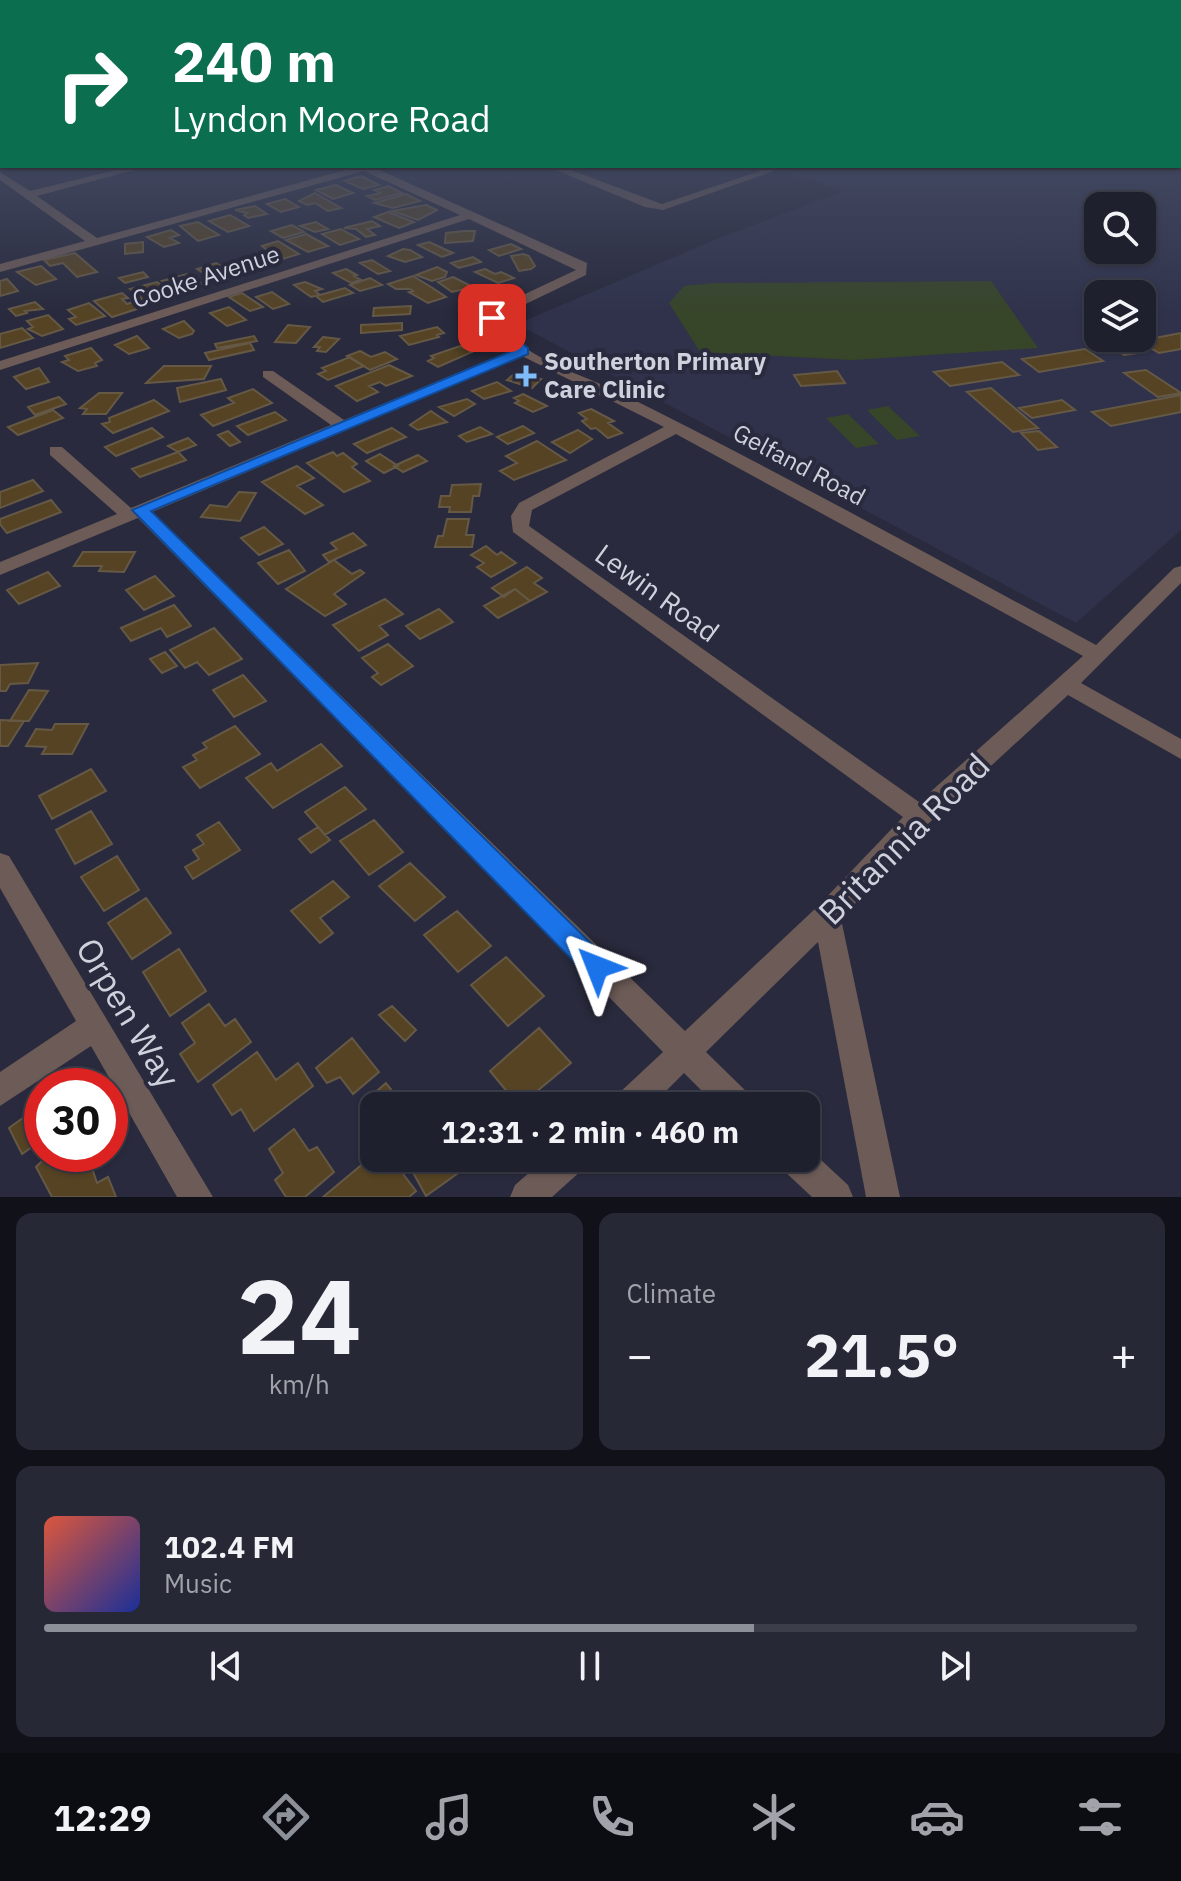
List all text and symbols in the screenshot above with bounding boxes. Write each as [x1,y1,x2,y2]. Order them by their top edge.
text: 240 m [172,25,336,97]
icon: right [40,32,144,136]
text: Lyndon Moore Road [172,95,491,142]
map controls [1084,192,1156,352]
button: search [1084,192,1156,264]
street label: Cooke Avenue [128,237,283,315]
button: layers [1084,280,1156,352]
pin [458,284,526,352]
icon: arrive [470,296,514,340]
place label: Southerton Primary Care Clinic [544,345,766,405]
marker: Southerton Primary Care Clinic [515,365,537,387]
street label: Gelfand Road [728,416,871,512]
street label: Lewin Road [588,535,727,650]
street label: Britannia Road [808,743,998,933]
position arrow [555,925,639,1009]
street label: Orpen Way [67,930,191,1095]
speed limit sign: 30 [24,1068,128,1172]
text: 12:31 · 2 min · 460 m [441,1112,739,1151]
text: 24 [237,1247,362,1383]
text: Climate [627,1276,716,1310]
text: 21.5° [804,1315,959,1394]
text: − [627,1326,653,1383]
text: + [1111,1326,1137,1383]
text: km/h [269,1367,330,1401]
text: 102.4 FM [164,1527,295,1566]
text: Music [164,1566,232,1600]
icon: previous [204,1644,248,1688]
icon: pause [568,1644,612,1688]
icon: next [933,1644,977,1688]
icon: directions [258,1789,314,1845]
icon: music [421,1789,477,1845]
icon: phone [584,1789,640,1845]
icon: climate [746,1789,802,1845]
icon: car [909,1789,965,1845]
icon: filters [1072,1789,1128,1845]
text: 12:29 [53,1794,152,1841]

